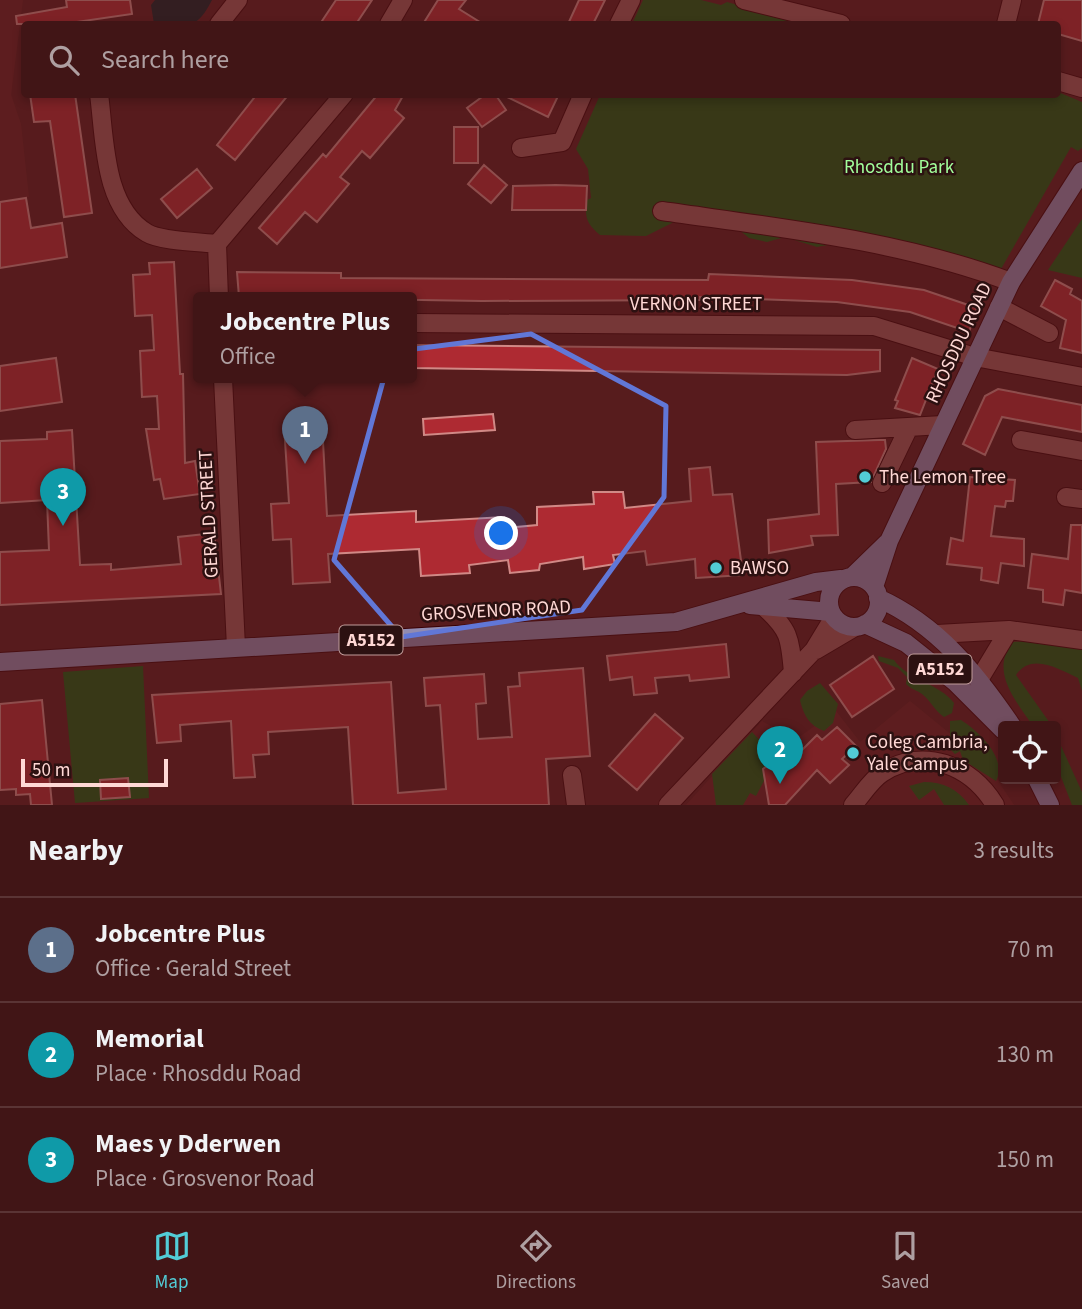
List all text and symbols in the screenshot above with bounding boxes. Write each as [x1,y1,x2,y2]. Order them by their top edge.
search box [21,21,1061,98]
icon: search [45,41,83,79]
text: Search here [101,41,229,78]
park label: Rhosddu Park [844,154,955,181]
street label: RHOSDDU ROAD [919,278,999,408]
street label: VERNON STREET [630,291,762,318]
popup [193,292,417,383]
text: Jobcentre Plus [220,303,390,340]
text: Office [220,340,275,373]
pin: 1 [282,406,328,464]
street label: GERALD STREET [192,449,226,579]
place label: The Lemon Tree [879,464,1006,491]
pin: 3 [40,468,86,526]
marker: The Lemon Tree [857,469,873,485]
your location [484,516,518,550]
place label: BAWSO [730,555,789,582]
marker: BAWSO [708,560,724,576]
street label: GROSVENOR ROAD [420,594,572,628]
road number: A5152 [340,626,402,654]
road number: A5152 [908,654,972,684]
map controls [998,721,1061,784]
button: locate [998,721,1061,784]
pin: 2 [757,726,803,784]
place label: Coleg Cambria, Yale Campus [866,729,988,778]
marker: Coleg Cambria, Yale Campus [845,745,861,761]
scale bar [21,756,168,788]
text: 50 m [32,757,70,784]
text: Nearby [28,829,123,872]
text: 3 results [974,834,1054,867]
text: Jobcentre Plus [95,915,265,952]
text: 1 [45,933,57,966]
text: 70 m [1007,933,1054,966]
text: Office · Gerald Street [95,952,291,985]
text: Memorial [95,1020,204,1057]
text: 2 [45,1038,57,1071]
text: 130 m [996,1038,1054,1071]
text: Place · Rhosddu Road [95,1057,301,1090]
text: Maes y Dderwen [95,1125,281,1162]
text: 3 [45,1143,57,1176]
text: 150 m [996,1143,1054,1176]
text: Place · Grosvenor Road [95,1162,315,1195]
tab: Map [153,1227,191,1296]
tab: Directions [496,1227,576,1296]
tab: Saved [881,1227,929,1296]

